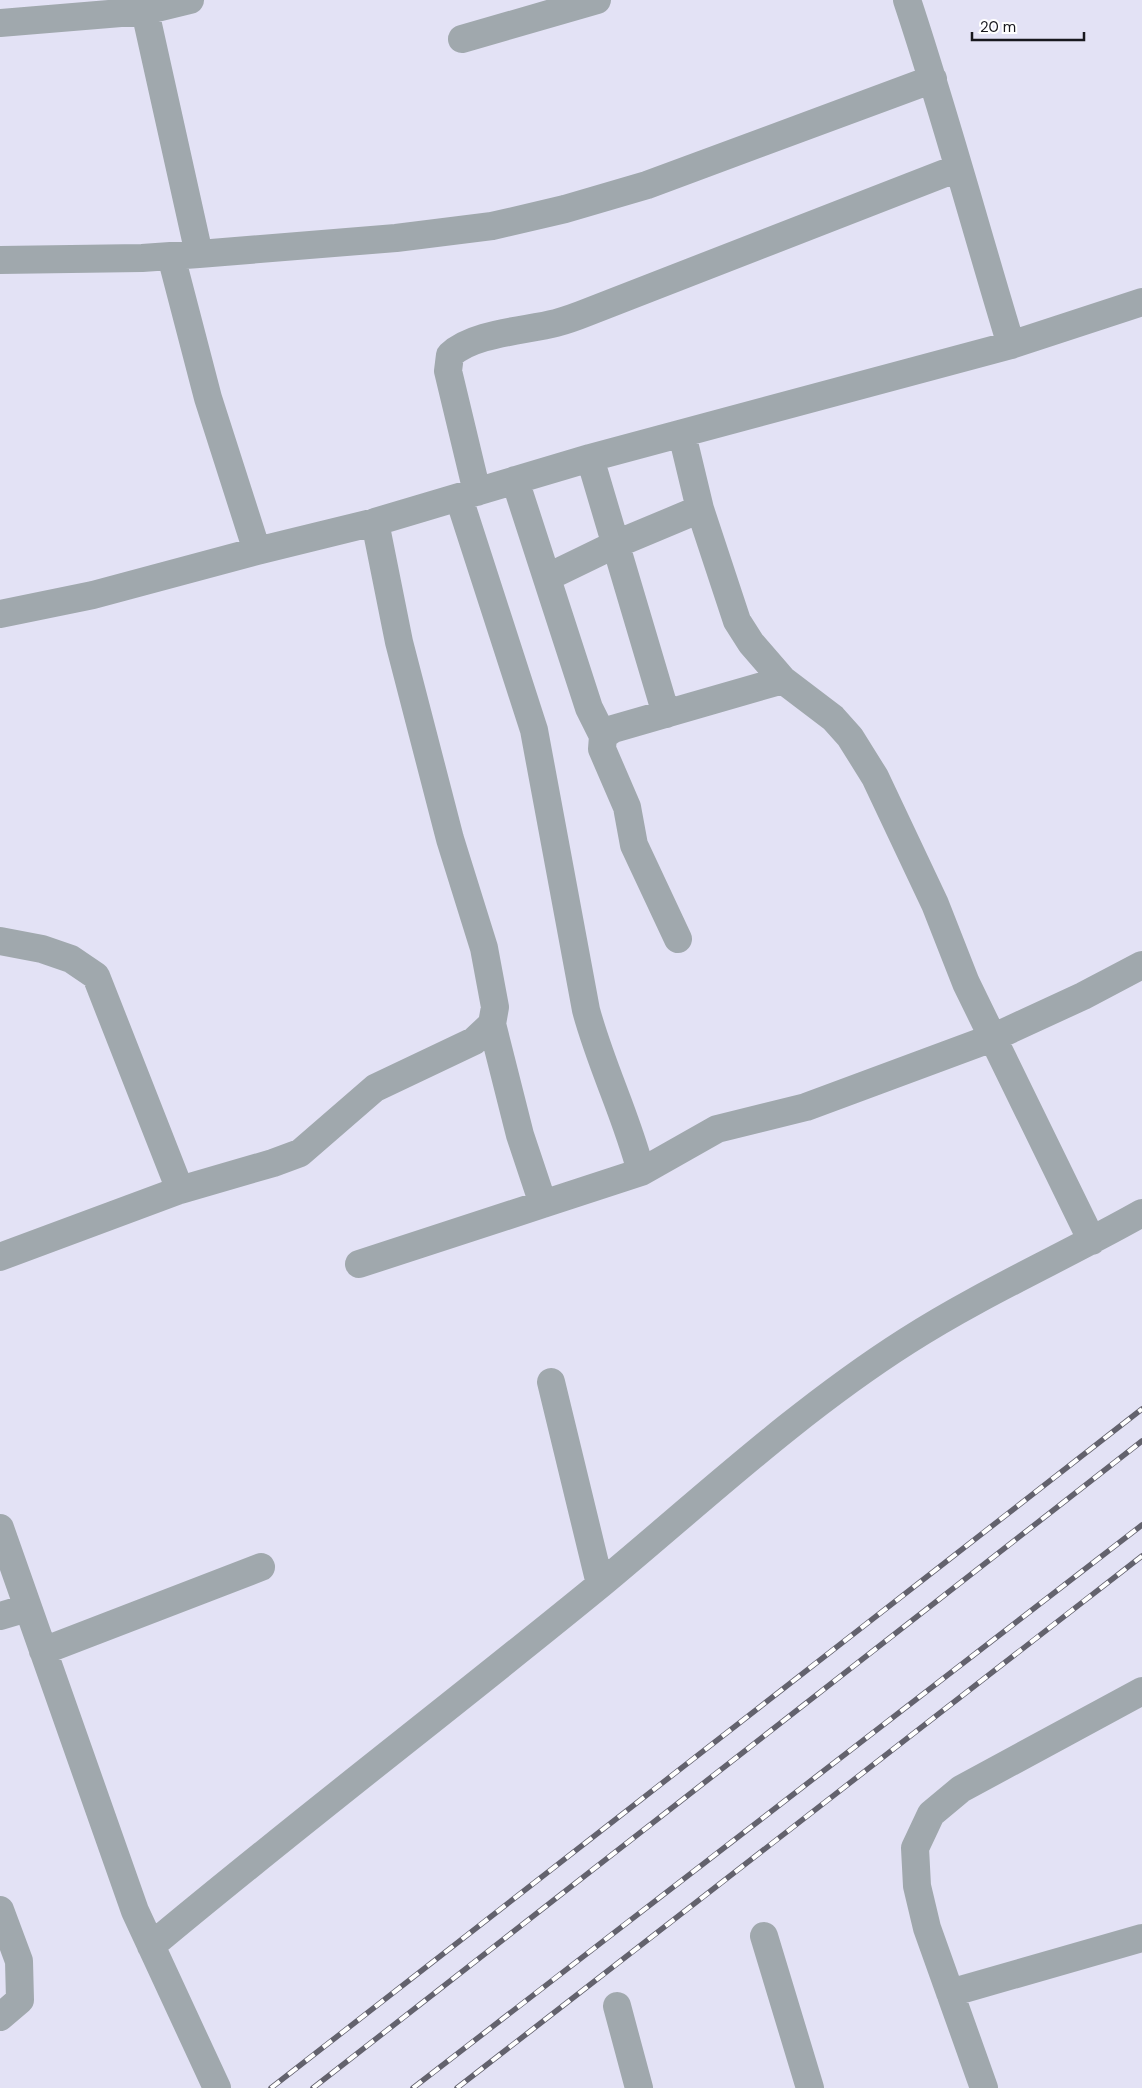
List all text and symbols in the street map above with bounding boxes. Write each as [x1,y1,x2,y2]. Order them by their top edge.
scale bar [972,10,1084,42]
text: 20 m [980,17,1016,37]

